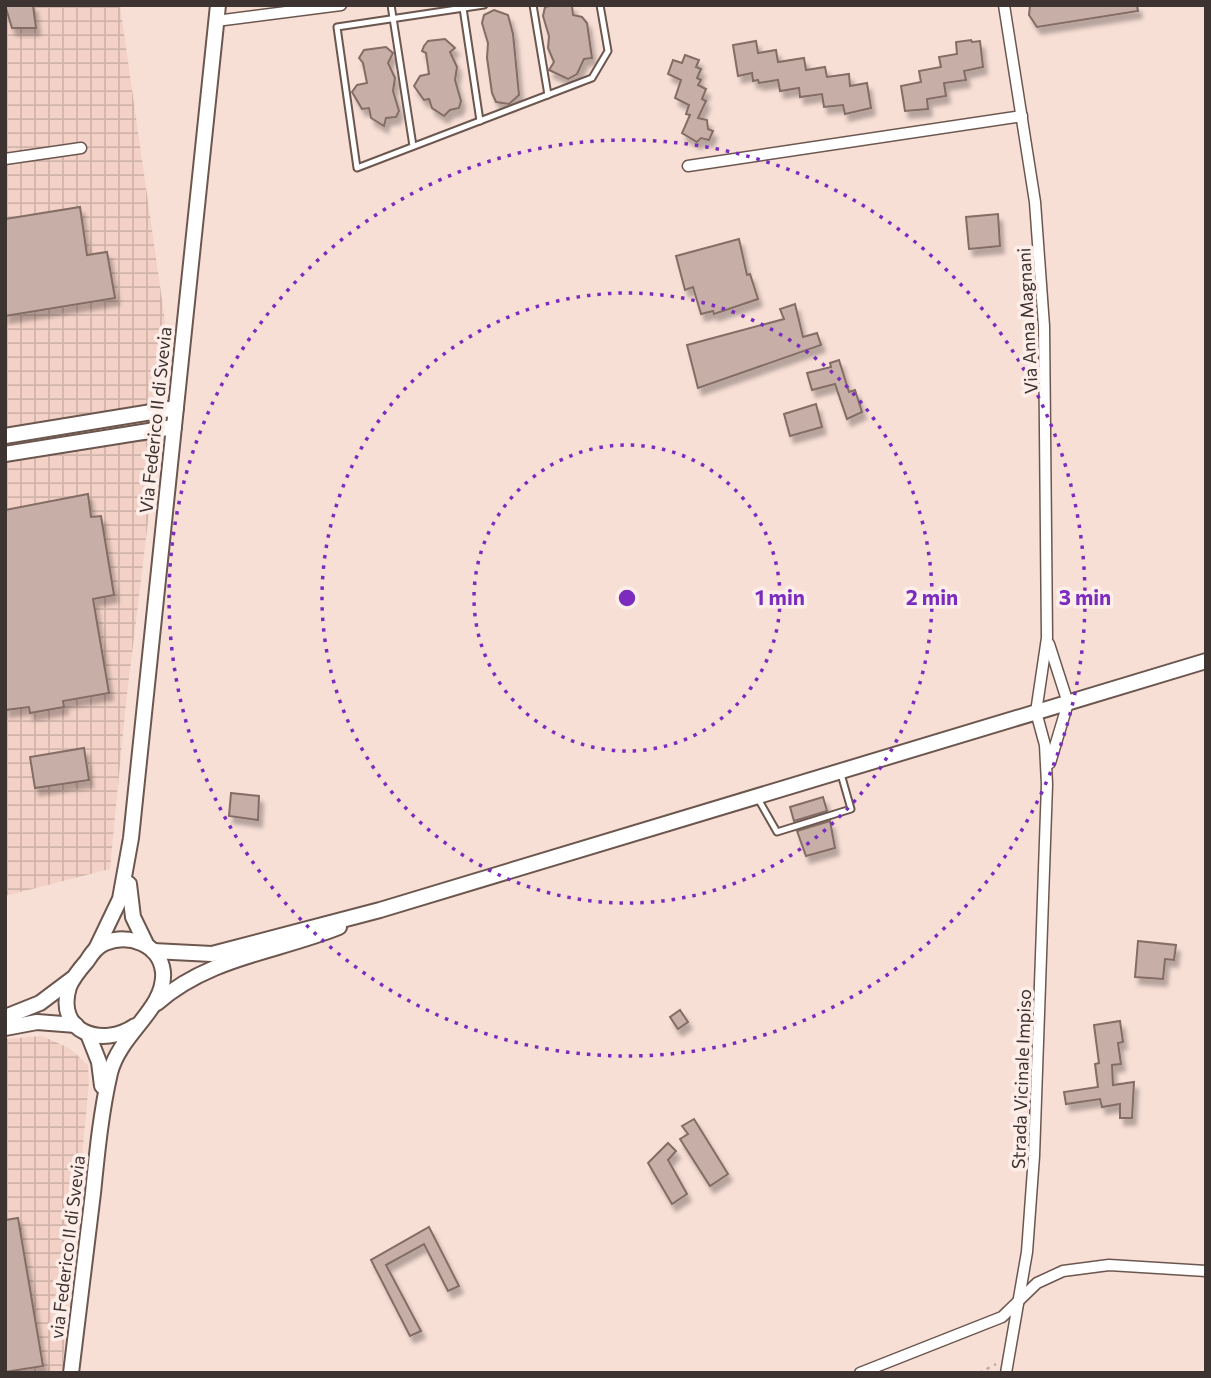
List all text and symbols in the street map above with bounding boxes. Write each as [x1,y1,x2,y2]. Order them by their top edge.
street label: Via Anna Magnani [1012,247,1042,395]
street label: Via Federico II di Svevia [134,326,176,514]
text: 1 min [755,584,805,609]
text: 2 min [906,584,958,609]
text: 3 min [1059,584,1111,609]
centre of rings [615,586,639,610]
street label: Strada Vicinale Impiso [1007,989,1035,1169]
street label: via Federico II di Svevia [45,1154,89,1340]

